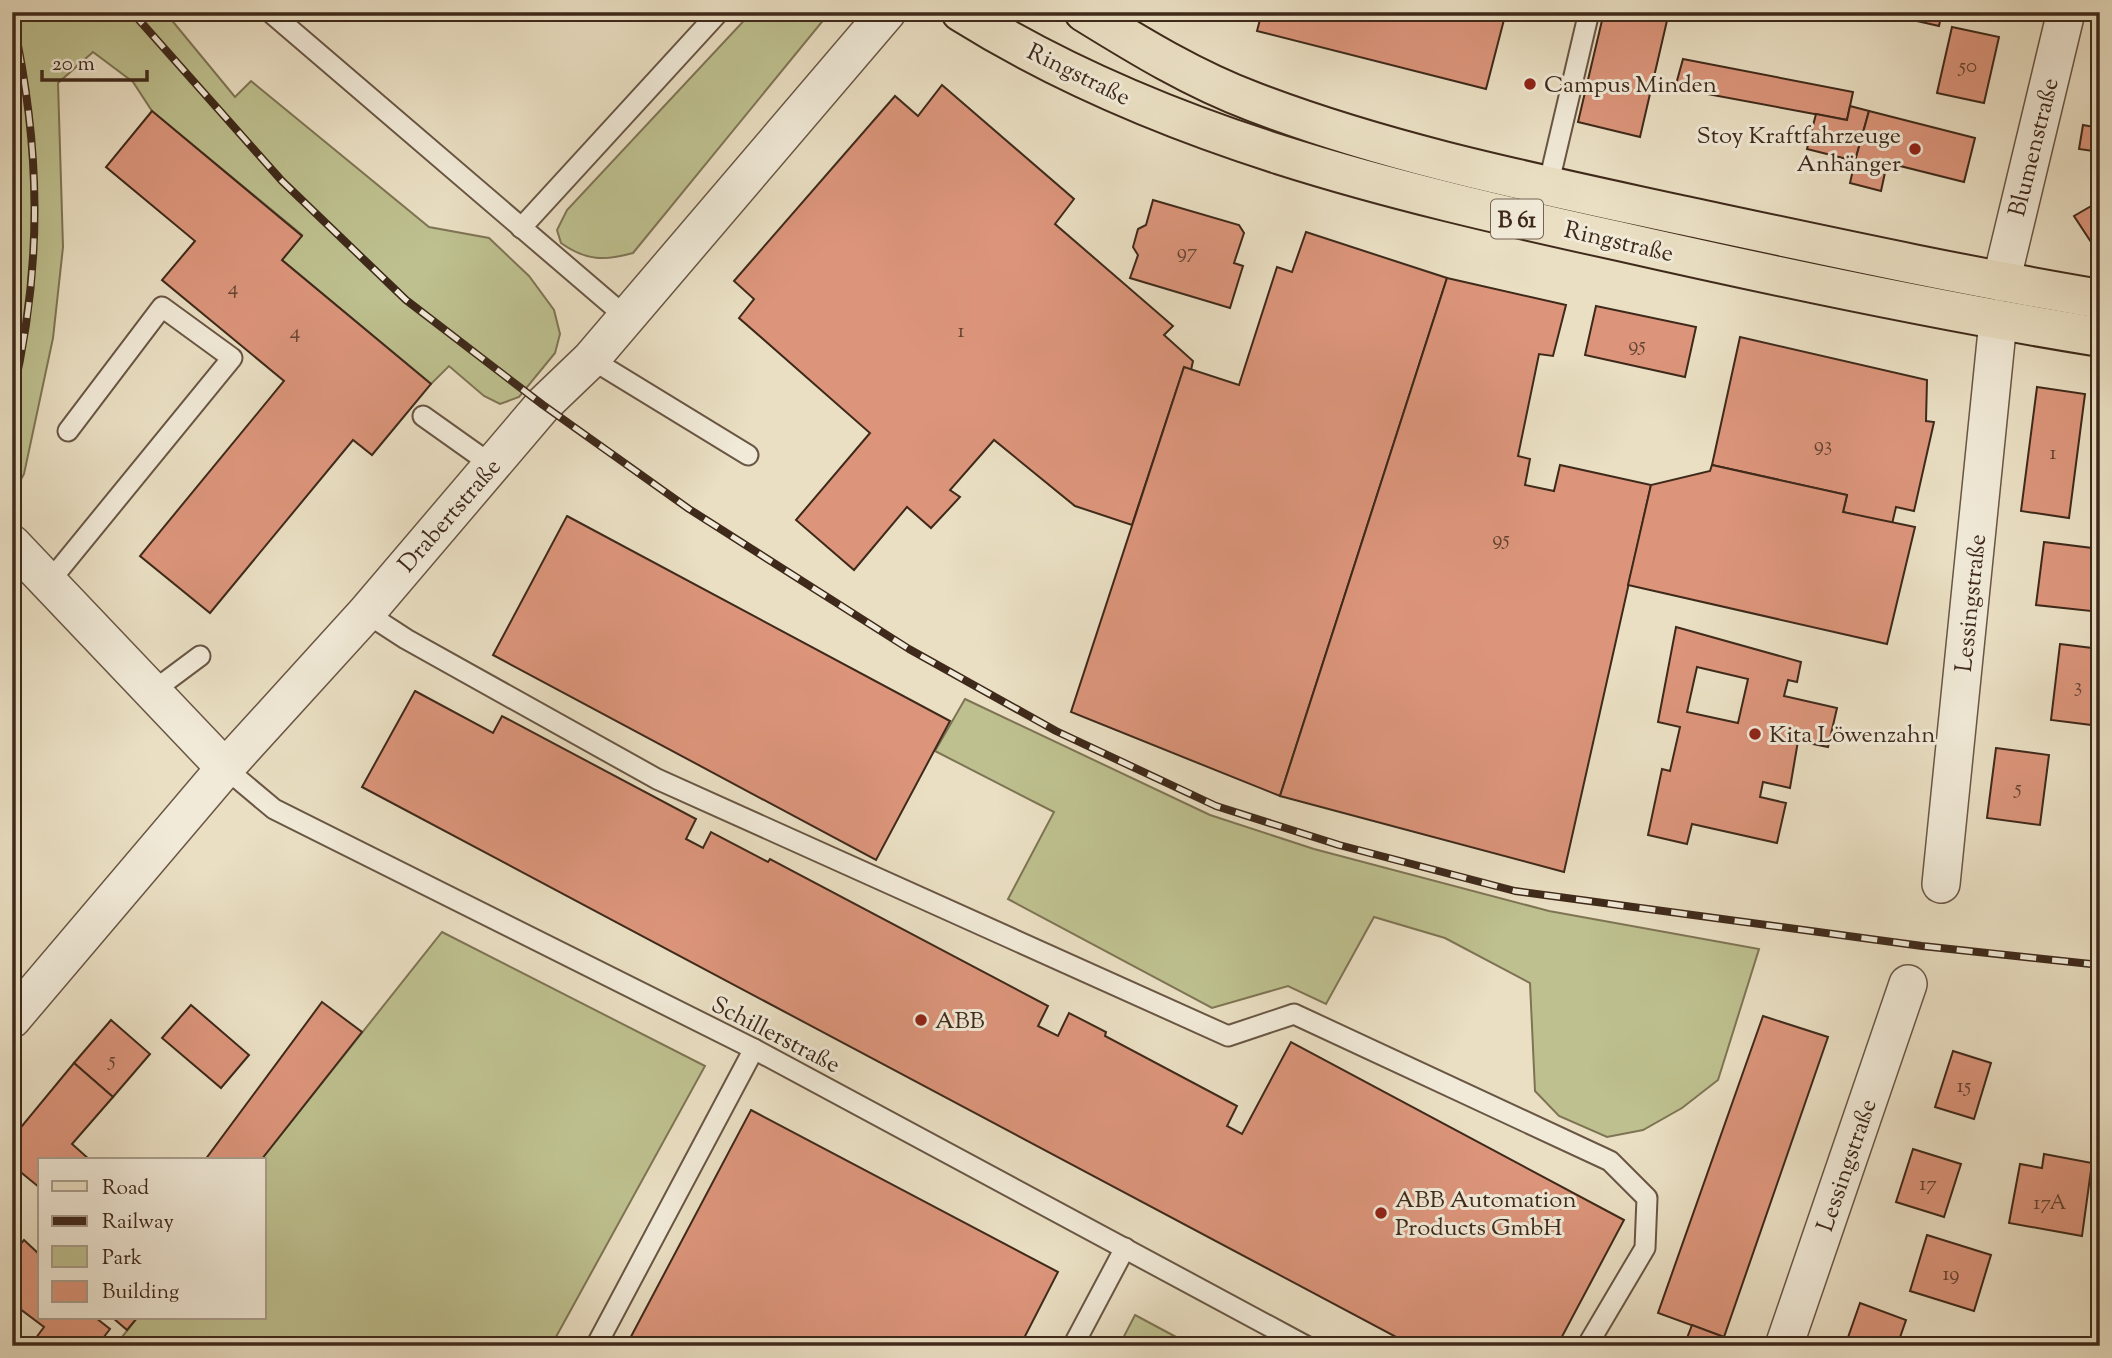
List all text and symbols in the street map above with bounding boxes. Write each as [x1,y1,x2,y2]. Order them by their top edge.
street label: Ringstraße [1021,36,1136,115]
scale bar [42,38,147,82]
text: 20 m [52,50,95,80]
house number: 50 [1958,52,1977,82]
place label: Campus Minden [1544,69,1717,103]
street label: Blumenstraße [2001,75,2069,220]
marker: Campus Minden [1522,76,1538,92]
place label: Stoy Kraftfahrzeuge Anhänger [1696,120,1901,182]
marker: Stoy Kraftfahrzeuge Anhänger [1907,141,1923,157]
road number: B 61 [1491,200,1543,238]
street label: Ringstraße [1561,214,1677,272]
house number: 97 [1177,238,1198,268]
house number: 4 [228,274,238,304]
house number: 1 [957,317,965,347]
house number: 4 [290,318,300,348]
house number: 95 [1628,331,1646,361]
house number: 93 [1814,431,1832,461]
house number: 1 [2049,439,2057,469]
street label: Drabertstraße [391,452,510,581]
house number: 95 [1492,525,1510,555]
street label: Lessingstraße [1948,533,1996,674]
house number: 3 [2074,672,2082,702]
place label: Kita Löwenzahn [1769,719,1935,753]
marker: Kita Löwenzahn [1747,726,1763,742]
house number: 5 [2013,774,2022,804]
street label: Schillerstraße [705,989,846,1083]
place label: ABB [935,1005,985,1039]
marker: ABB [913,1012,929,1028]
house number: 5 [107,1046,116,1076]
house number: 15 [1957,1072,1971,1102]
street label: Lessingstraße [1809,1095,1887,1237]
legend [38,1158,266,1320]
house number: 17 [1919,1170,1937,1200]
text: Road [102,1174,149,1204]
place label: ABB Automation Products GmbH [1395,1184,1577,1246]
house number: 17A [2033,1189,2067,1219]
marker: ABB Automation Products GmbH [1373,1205,1389,1221]
text: Railway [102,1208,174,1238]
text: Park [102,1244,143,1274]
house number: 19 [1942,1260,1960,1290]
text: Building [102,1278,179,1308]

